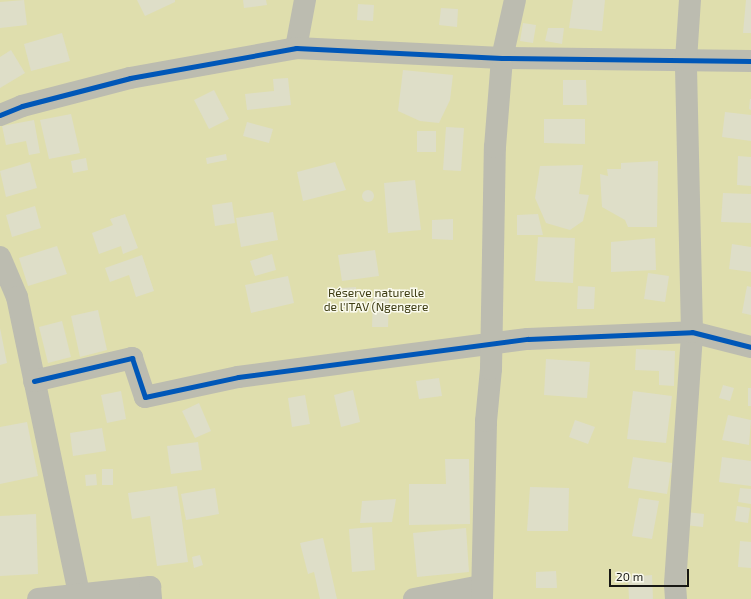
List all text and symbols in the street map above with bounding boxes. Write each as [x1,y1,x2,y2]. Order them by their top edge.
park label: Réserve naturelle de l'ITAV (Ngengere [323,286,429,314]
scale bar [611,561,691,587]
text: 20 m [616,569,643,583]

